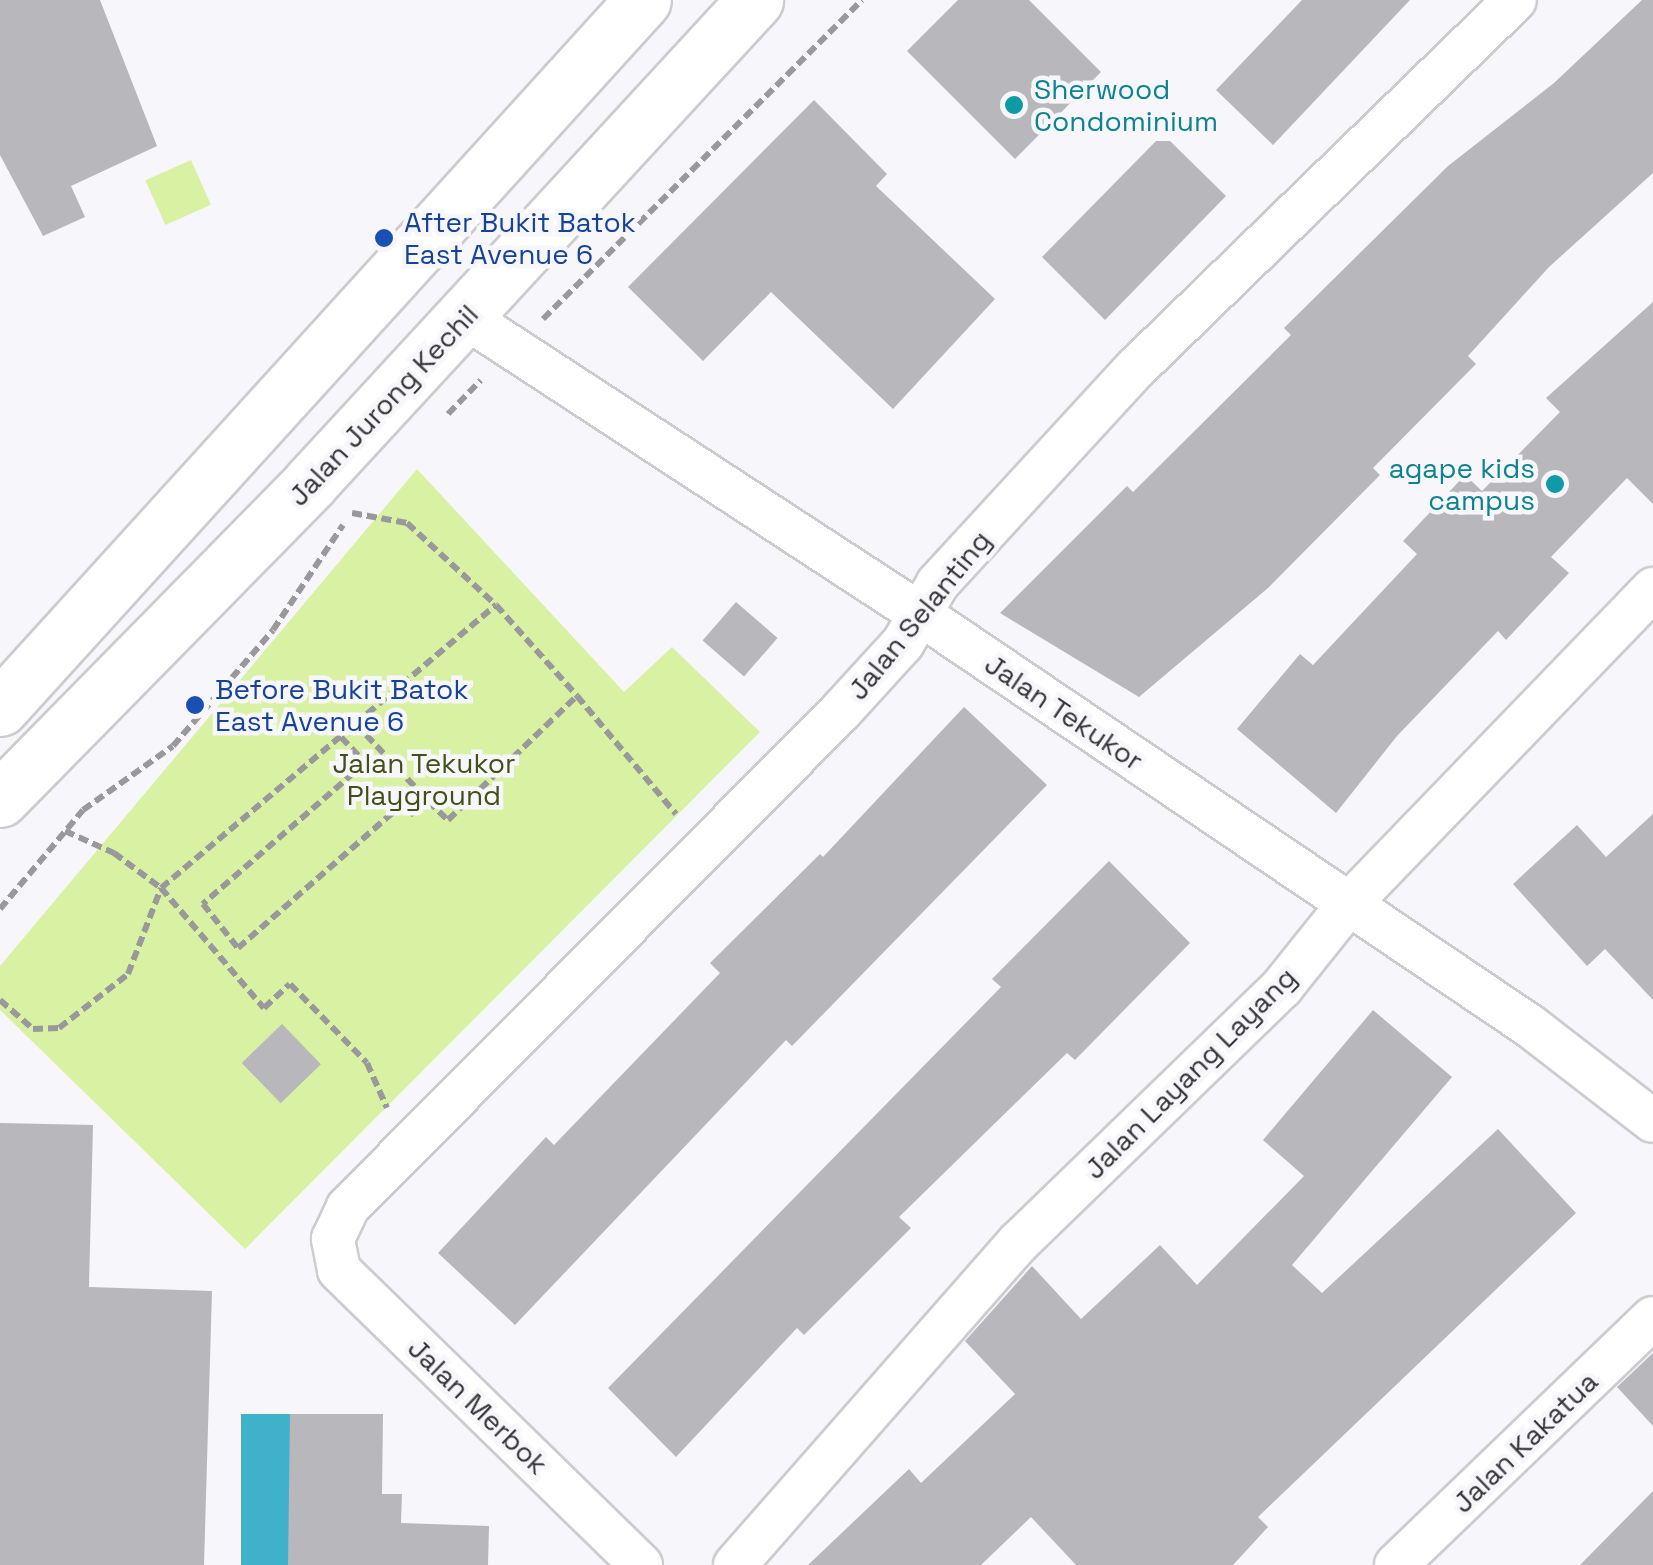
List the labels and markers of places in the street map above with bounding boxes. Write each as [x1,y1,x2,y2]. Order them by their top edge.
place label: Sherwood Condominium [1034,72,1218,138]
marker: Sherwood Condominium [1003,94,1025,116]
place label: After Bukit Batok East Avenue 6 [404,205,636,271]
marker: After Bukit Batok East Avenue 6 [373,227,395,249]
place label: agape kids campus [1389,451,1535,517]
marker: agape kids campus [1544,473,1566,495]
place label: Before Bukit Batok East Avenue 6 [215,672,468,738]
marker: Before Bukit Batok East Avenue 6 [184,694,206,716]

